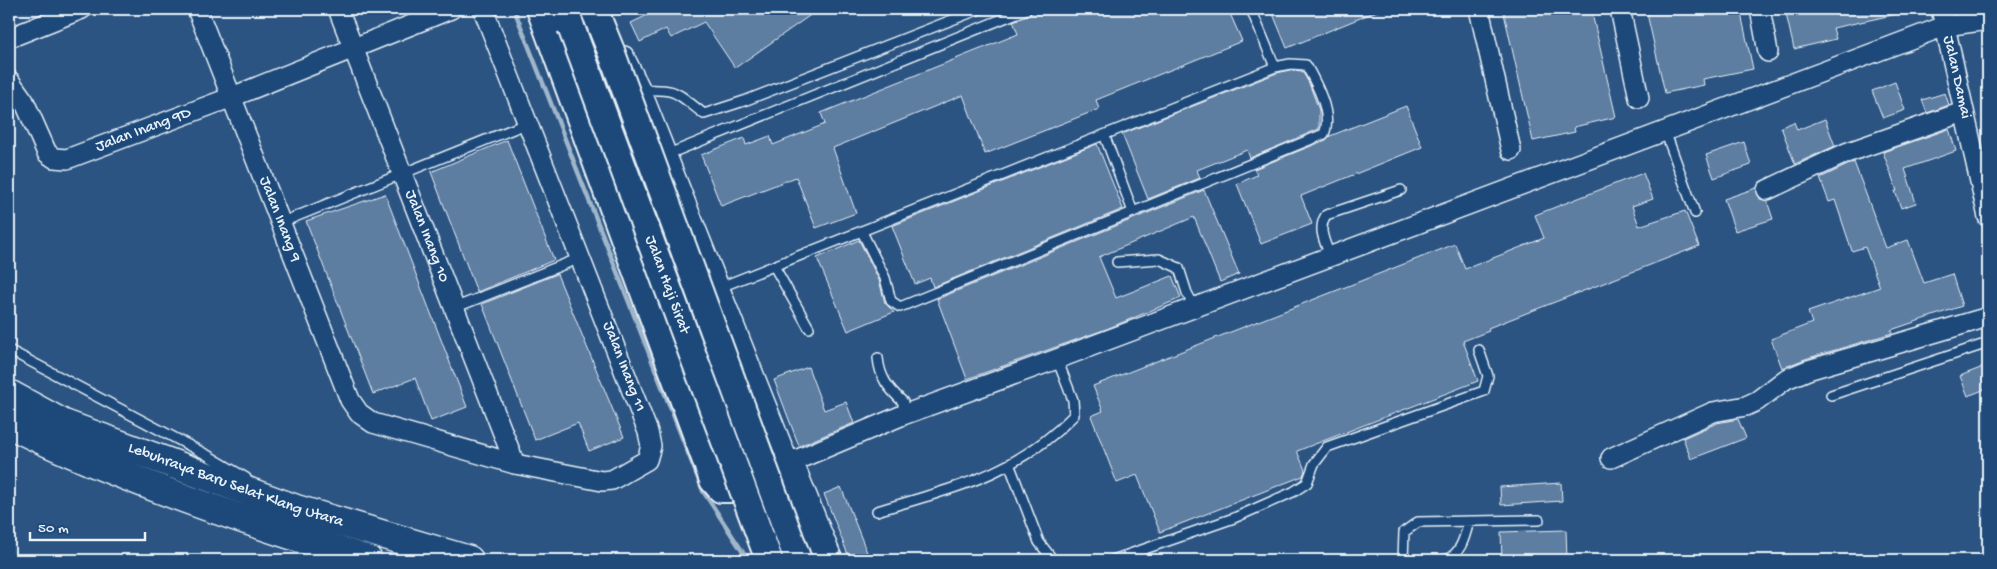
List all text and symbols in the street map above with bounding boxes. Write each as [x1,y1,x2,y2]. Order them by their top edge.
street label: Jalan Damai [1938,34,1975,120]
street label: Jalan Inang 9D [93,103,194,157]
street label: Jalan Inang 9 [254,174,305,265]
street label: Jalan Inang 10 [400,187,453,285]
street label: Jalan Haji Sirat [640,233,694,338]
street label: Jalan Inang 11 [597,319,649,415]
street label: Lebuhraya Baru Selat Klang Utara [125,439,347,532]
scale bar [30,509,145,541]
text: 50 m [38,520,69,538]

